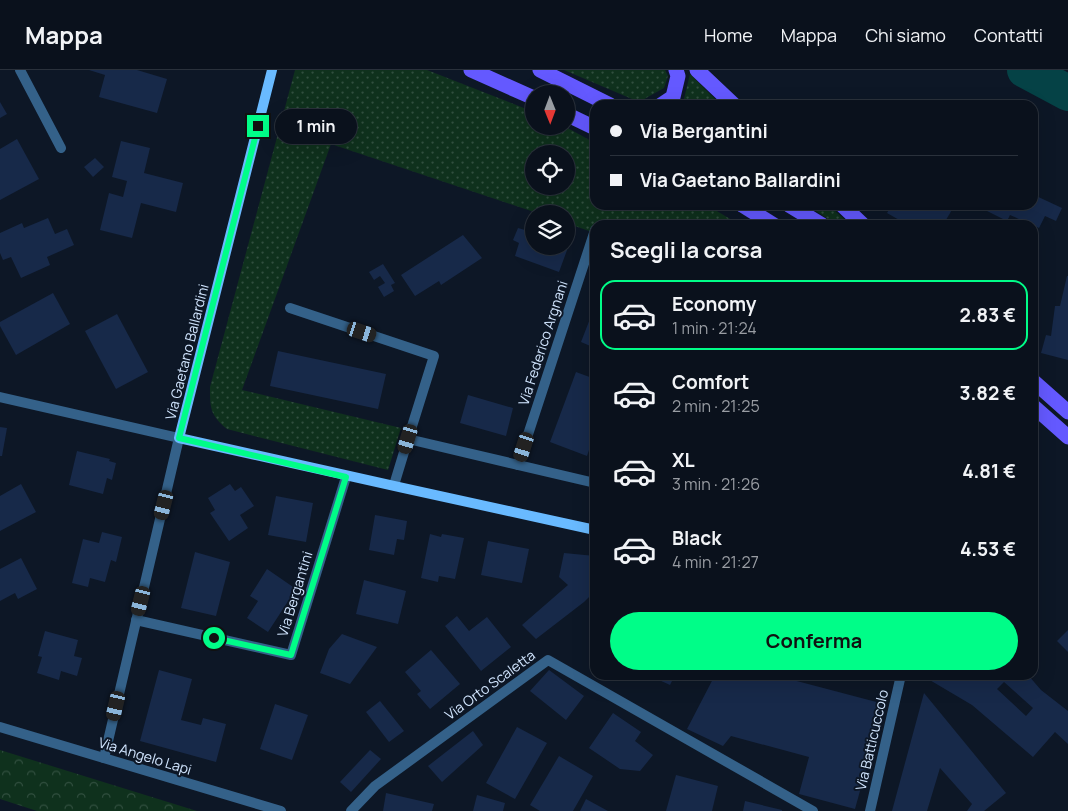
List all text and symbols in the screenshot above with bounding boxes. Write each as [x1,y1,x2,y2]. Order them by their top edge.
text: Mappa [25,18,103,51]
text: Home [704,23,753,47]
text: Mappa [781,23,837,47]
text: Chi siamo [865,23,946,47]
text: Contatti [974,23,1043,47]
north arrow [525,85,575,135]
map controls [525,85,575,255]
callout: 1 min [276,108,358,144]
route end [247,115,269,137]
text: 1 min [296,115,336,137]
text: Via Bergantini [640,118,768,144]
button: locate [525,145,575,195]
text: Via Gaetano Ballardini [640,167,841,193]
button: layers [525,205,575,255]
text: Scegli la corsa [610,235,762,265]
street label: Via Federico Argnani [513,278,572,408]
street label: Via Gaetano Ballardini [160,282,213,422]
text: Economy [672,291,756,317]
icon: car [612,293,657,338]
text: 2.83 € [959,302,1016,328]
text: 1 min · 21:24 [672,317,757,339]
car [345,320,378,344]
text: Comfort [672,369,749,395]
icon: car [612,371,657,416]
text: 3.82 € [959,380,1016,406]
text: 2 min · 21:25 [672,395,760,417]
car [396,422,419,456]
car [512,430,535,464]
text: XL [672,447,695,473]
icon: car [612,449,657,494]
text: 4.81 € [962,458,1016,484]
text: 3 min · 21:26 [672,473,760,495]
car [153,489,174,521]
text: Black [672,525,721,551]
icon: car [612,527,657,572]
text: 4.53 € [960,536,1016,562]
street label: Via Bergantini [273,549,317,639]
text: 4 min · 21:27 [672,551,759,573]
car [130,585,151,617]
button: Conferma [610,612,1018,670]
route start [203,627,225,649]
street label: Via Orto Scaletta [441,645,539,724]
street label: Via Batticuccolo [851,688,892,792]
car [105,690,126,722]
street label: Via Angelo Lapi [96,732,194,779]

